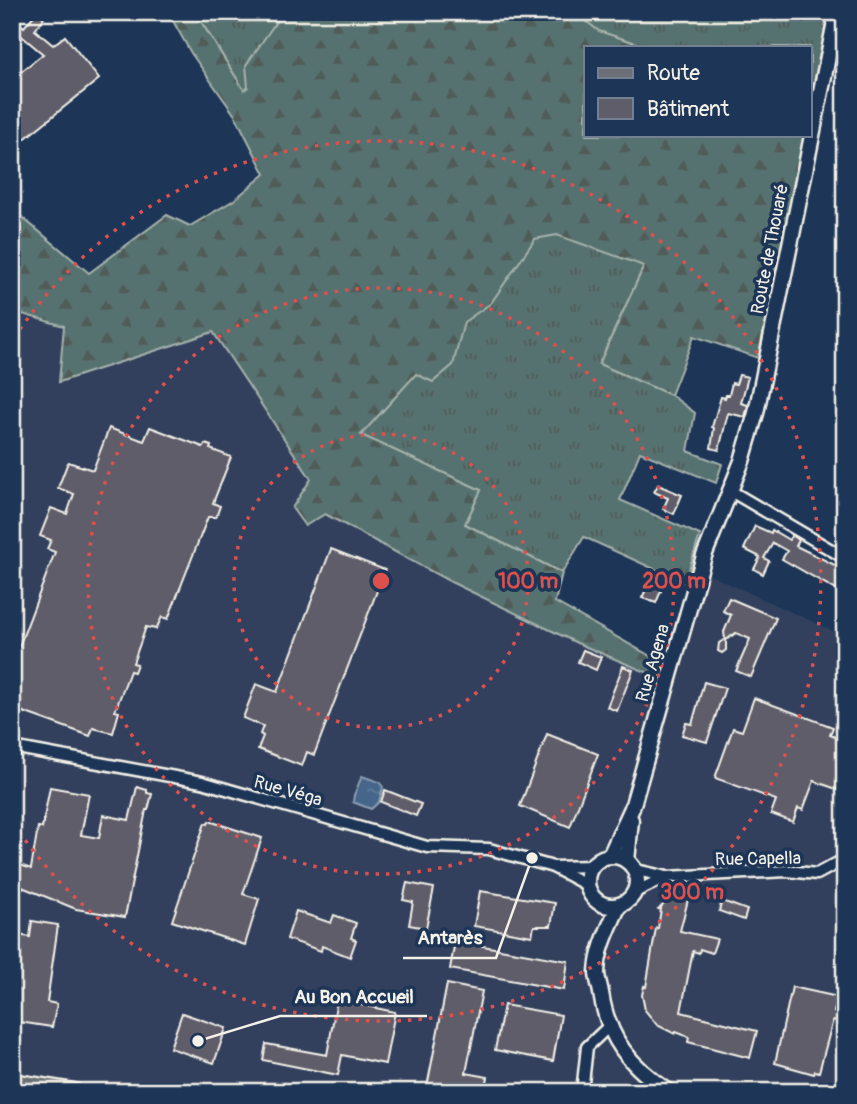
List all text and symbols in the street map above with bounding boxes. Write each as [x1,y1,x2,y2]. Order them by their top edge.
legend [584,46,812,136]
text: Route [647,60,700,87]
text: Bâtiment [647,96,730,123]
street label: Route de Thouaré [746,182,794,316]
text: 100 m [498,568,558,595]
text: 200 m [642,568,706,595]
centre of rings [369,569,393,593]
street label: Rue Agena [631,621,675,705]
street label: Rue Véga [251,770,325,812]
street label: Rue Capella [715,847,801,871]
text: 300 m [660,879,724,906]
callout: Antarès [403,918,496,958]
text: Antarès [418,926,483,950]
callout: Au Bon Accueil [280,976,427,1016]
text: Au Bon Accueil [294,985,414,1009]

